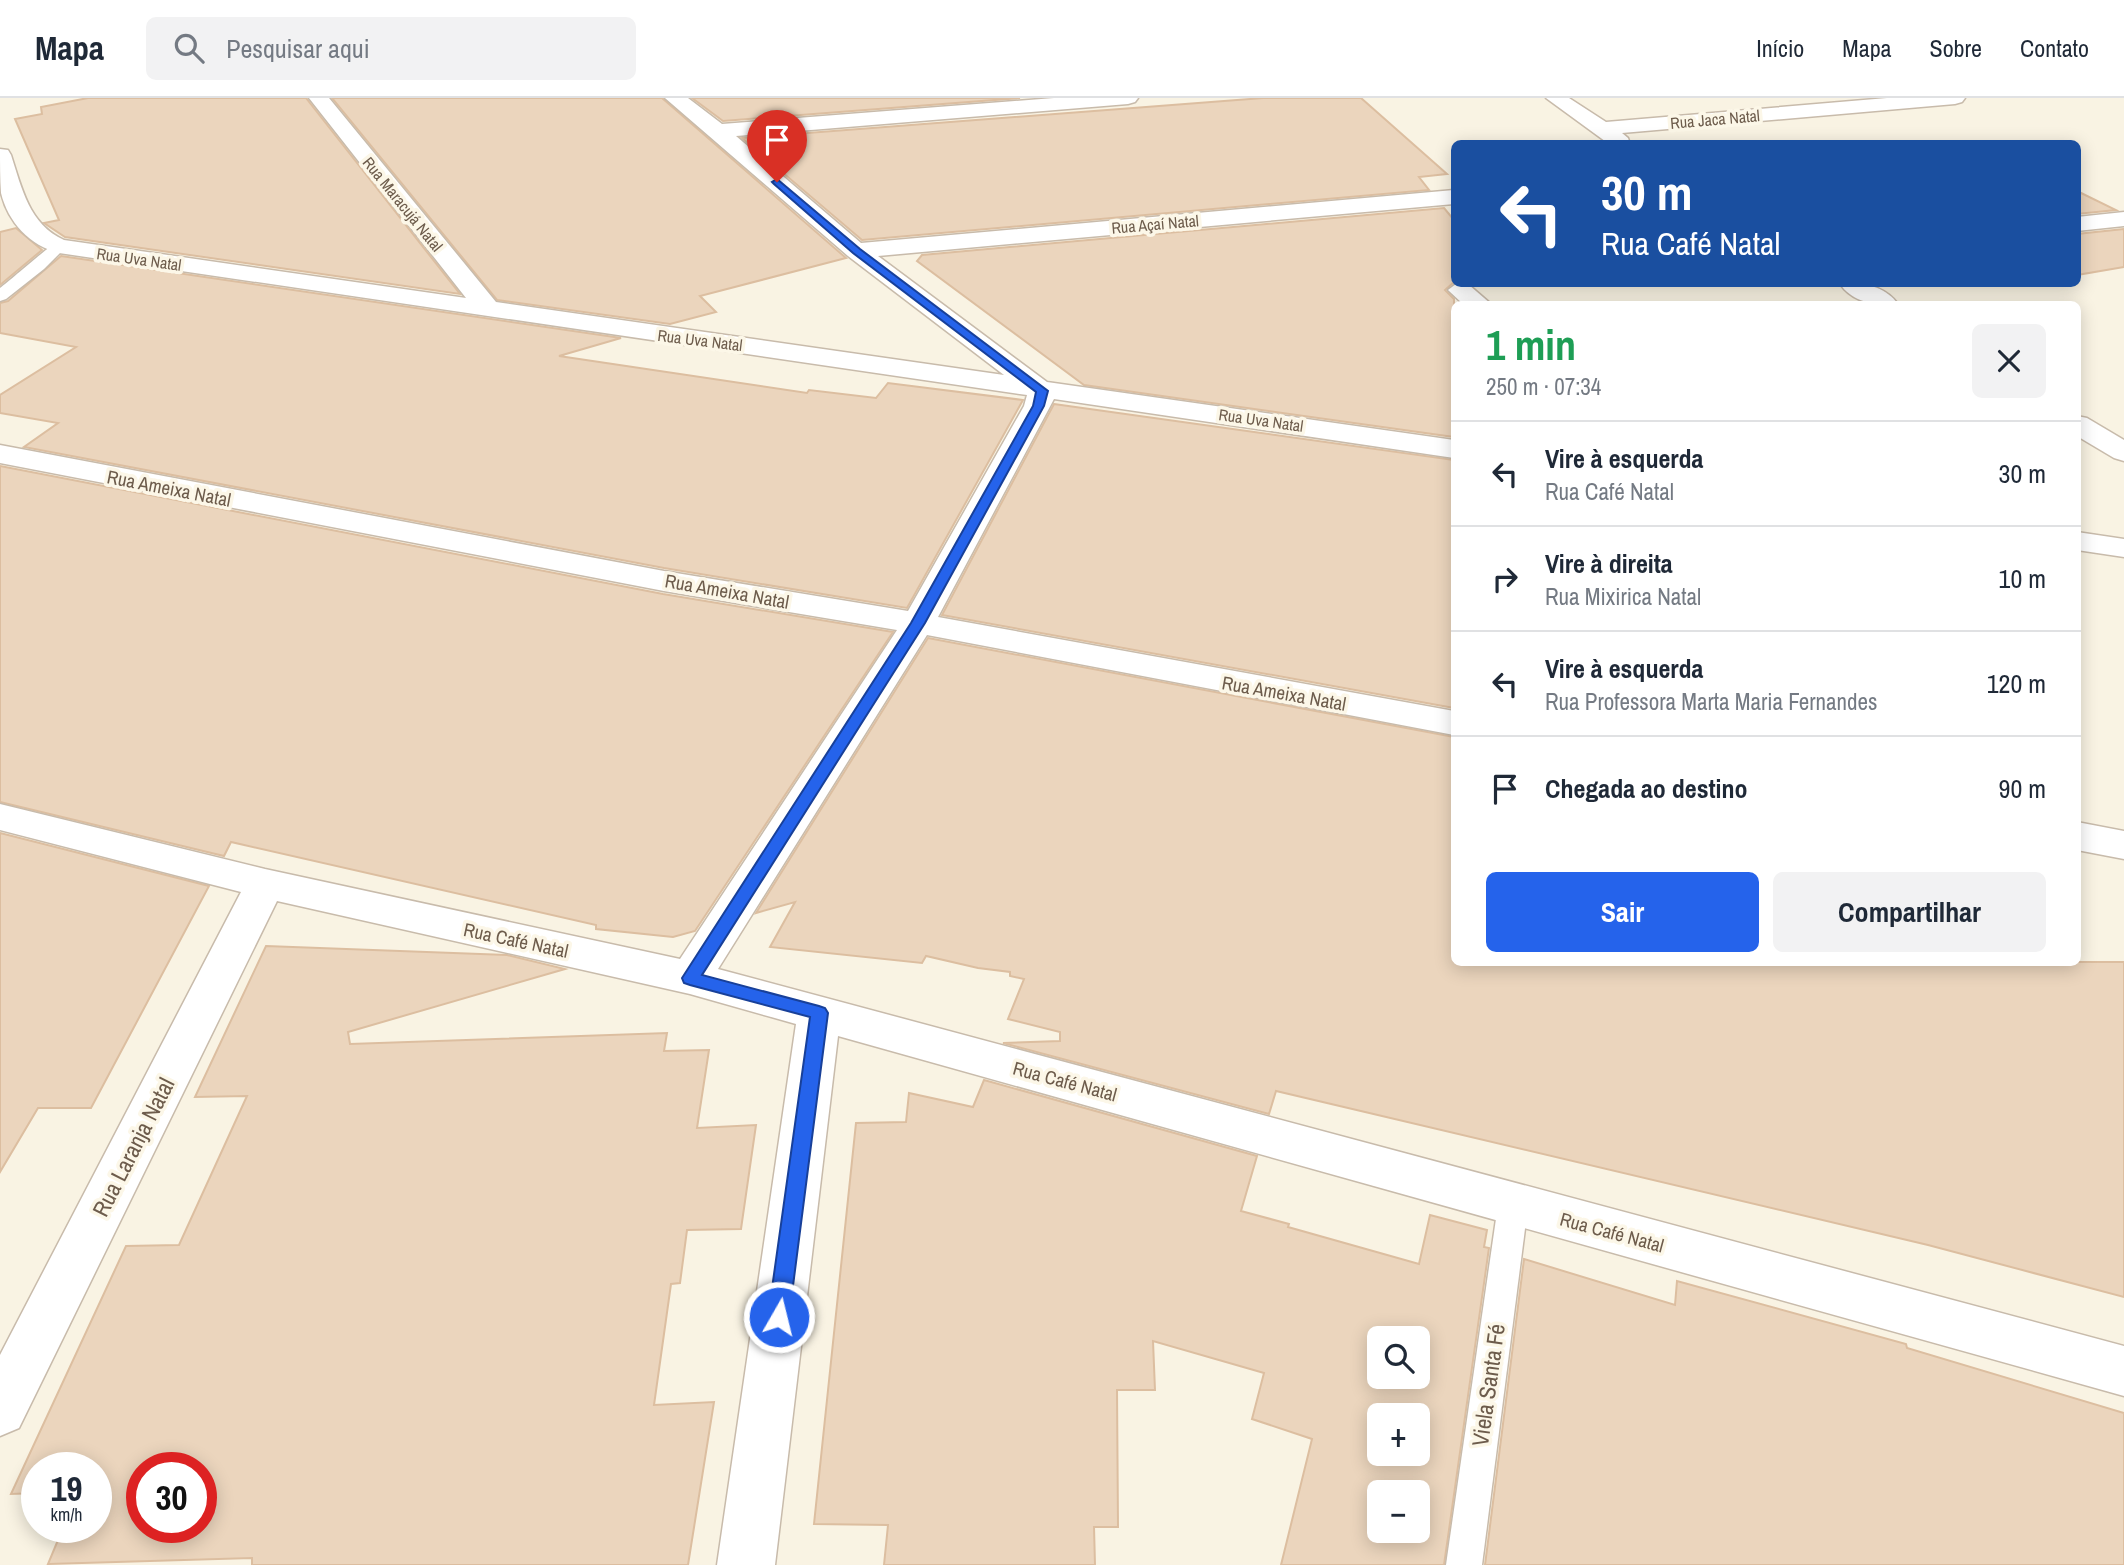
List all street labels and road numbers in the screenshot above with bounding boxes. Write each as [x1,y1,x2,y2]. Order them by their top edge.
street label: Rua Jaca Natal [1669,104,1761,134]
street label: Rua Maracujá Natal [358,152,448,256]
street label: Rua Açaí Natal [1110,209,1200,239]
street label: Rua Uva Natal [95,242,183,276]
street label: Rua Uva Natal [656,324,744,356]
street label: Rua Uva Natal [1217,403,1305,437]
street label: Rua Ameixa Natal [105,463,233,513]
street label: Rua Ameixa Natal [663,567,791,615]
street label: Rua Ameixa Natal [1220,669,1348,717]
street label: Rua Café Natal [461,916,571,964]
street label: Rua Café Natal [1010,1055,1120,1107]
street label: Rua Laranja Natal [85,1072,181,1222]
street label: Rua Café Natal [1557,1206,1667,1258]
street label: Viela Santa Fé [1464,1322,1512,1448]

